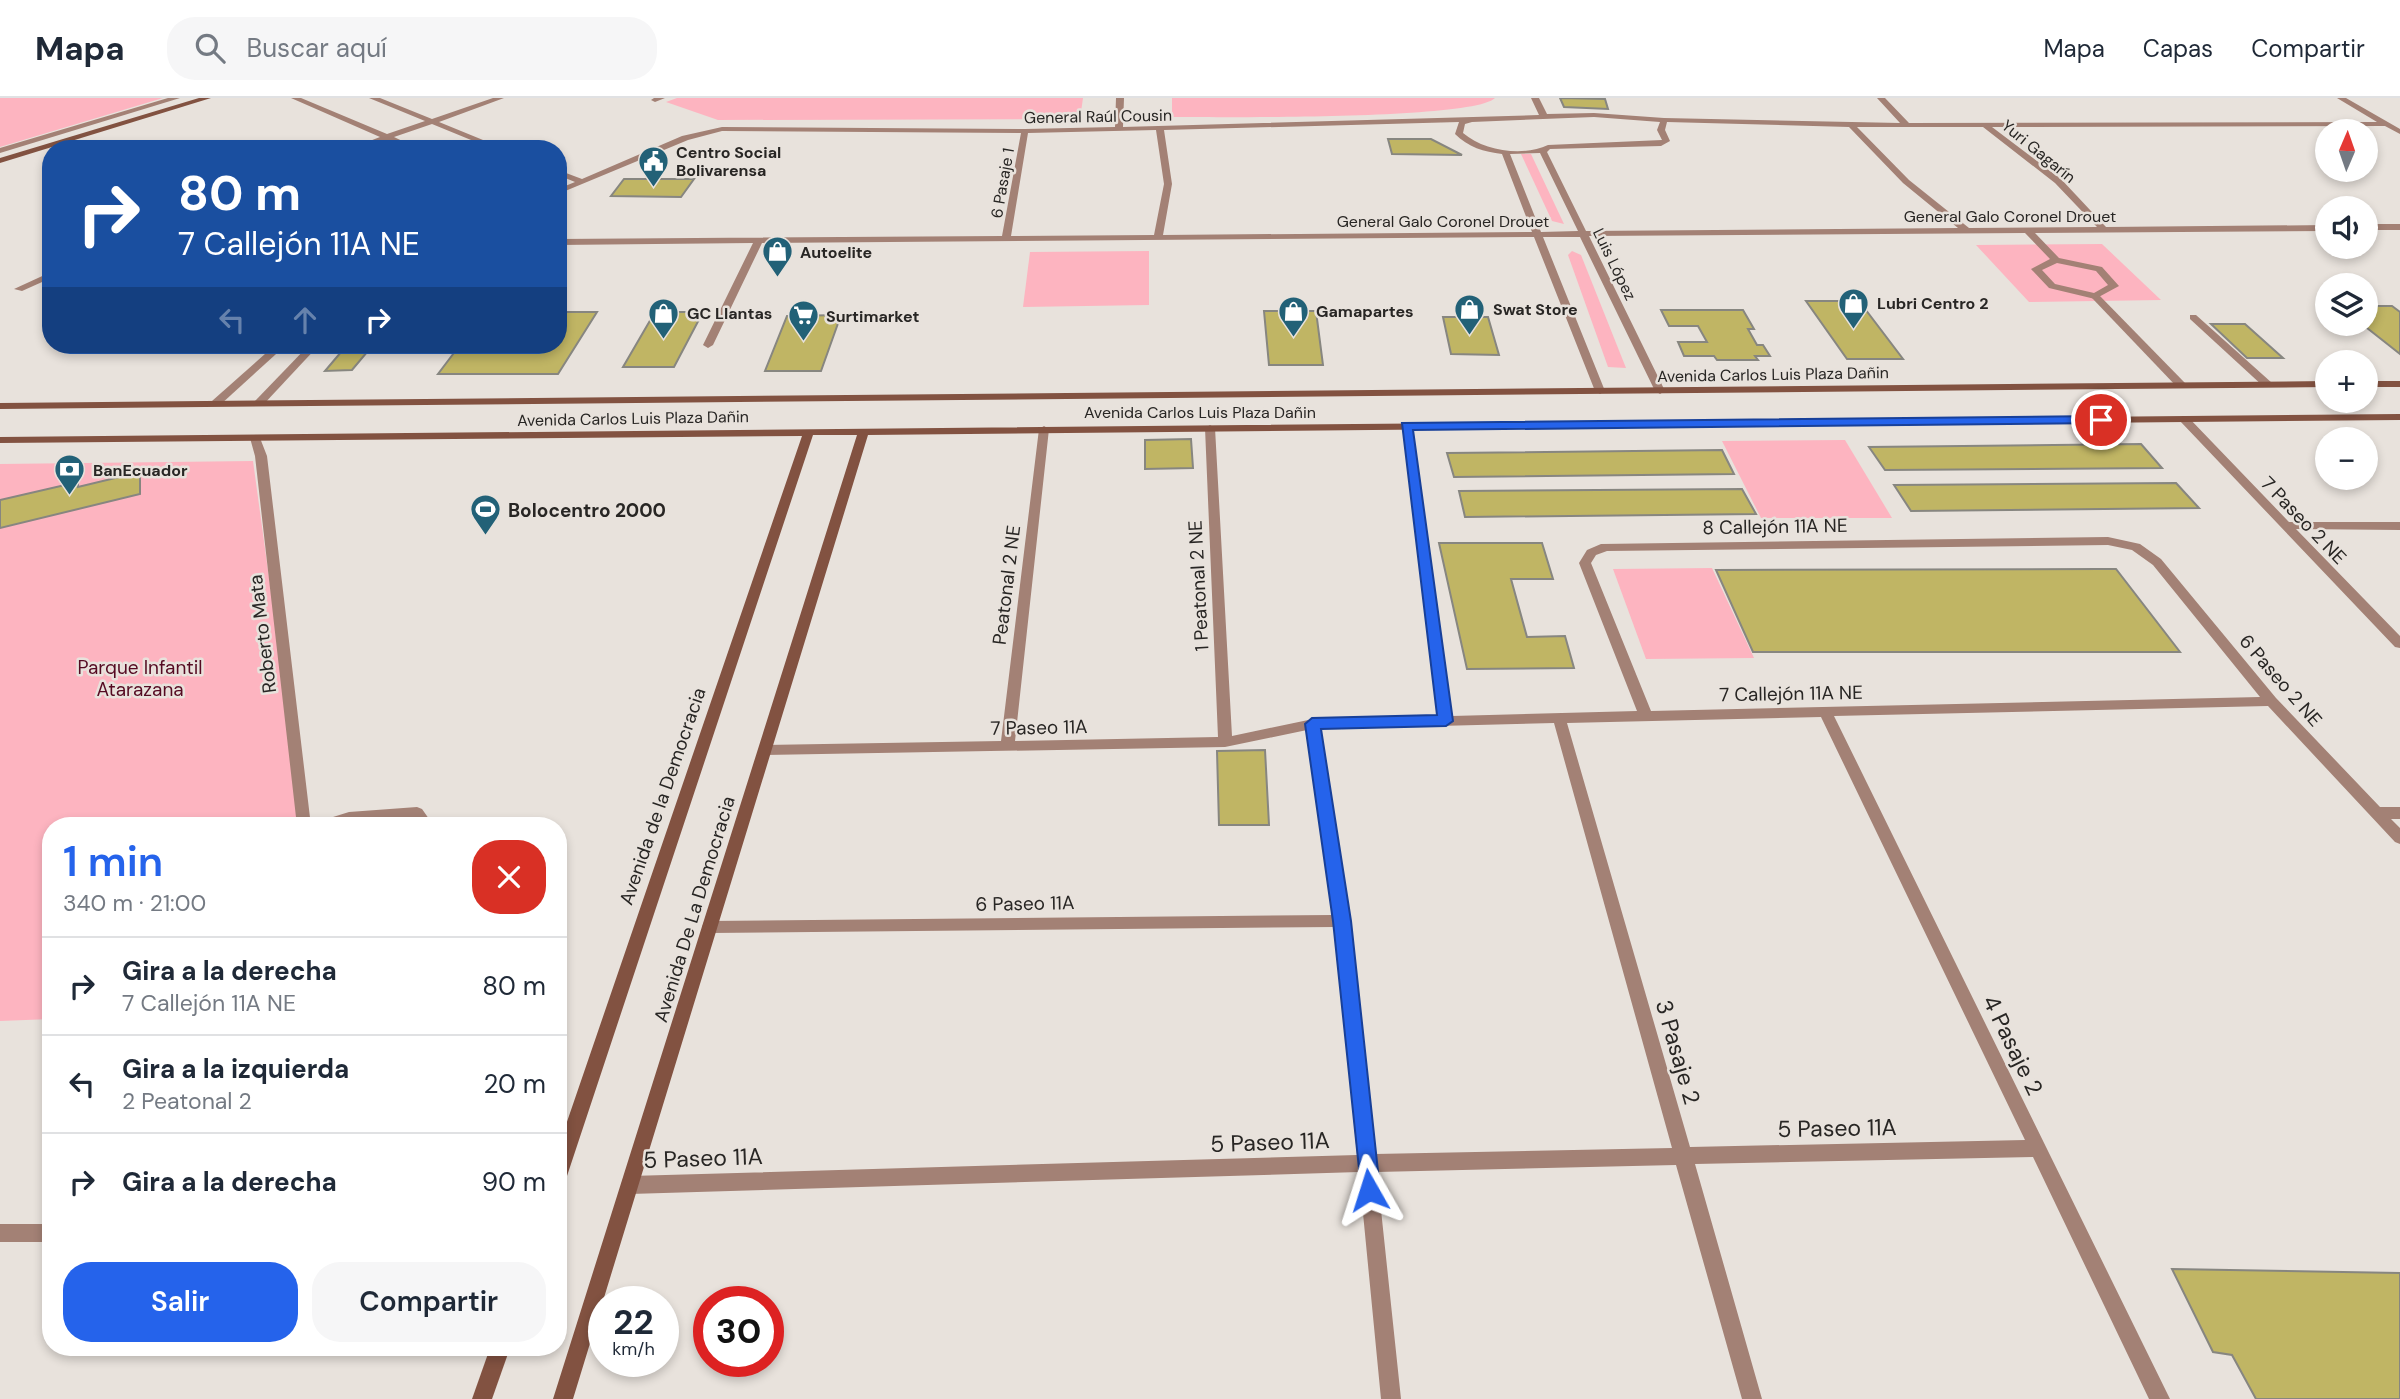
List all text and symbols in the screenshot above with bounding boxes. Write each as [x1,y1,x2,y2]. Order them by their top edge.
search box [167,17,657,80]
text: Mapa [35,27,125,70]
icon: search [191,29,229,67]
text: Buscar aquí [247,31,387,65]
text: Mapa [2043,33,2105,64]
text: Capas [2143,33,2213,64]
text: Compartir [2251,33,2365,64]
street label: General Raúl Cousin [1024,105,1172,128]
street label: Yuri Gagarín [1997,115,2080,188]
north arrow [2315,119,2378,182]
map controls [2315,119,2378,490]
place label: Centro Social Bolivarensa [676,142,781,181]
public building icon: Centro Social Bolivarensa [636,144,670,188]
street label: 6 Pasaje 1 [986,146,1019,220]
text: 80 m [178,161,301,225]
icon: right [63,168,154,259]
button: sound [2315,196,2378,259]
street label: General Galo Coronel Drouet [1904,206,2116,227]
street label: General Galo Coronel Drouet [1337,211,1549,232]
text: 7 Callejón 11A NE [178,223,420,265]
street label: Luis López [1588,225,1641,304]
shop icon: Autoelite [760,235,794,279]
place label: Autoelite [800,242,872,263]
button: layers [2315,273,2378,336]
shop icon: Lubri Centro 2 [1837,286,1871,330]
shop icon: Swat Store [1453,292,1487,336]
place label: Lubri Centro 2 [1877,293,1988,314]
shop icon: Gamapartes [1276,294,1310,338]
shop icon: GC Llantas [647,296,681,340]
supermarket icon: Surtimarket [786,299,820,343]
place label: Swat Store [1493,299,1578,320]
icon: left [213,301,251,339]
icon: ahead [286,301,324,339]
icon: right [359,301,397,339]
place label: Gamapartes [1316,301,1414,322]
place label: GC Llantas [687,303,772,324]
place label: Surtimarket [826,306,919,327]
button: + [2315,350,2378,413]
street label: Avenida Carlos Luis Plaza Dañin [1657,362,1889,387]
pin [2071,390,2131,450]
icon: arrive [2082,401,2120,439]
street label: Avenida Carlos Luis Plaza Dañin [1084,402,1316,423]
street label: Avenida Carlos Luis Plaza Dañin [517,406,749,431]
button: − [2315,427,2378,490]
bank icon: BanEcuador [53,453,87,497]
place label: BanEcuador [93,460,188,481]
street label: 7 Paseo 2 NE [2256,471,2352,570]
sports icon: Bolocentro 2000 [468,493,502,537]
place label: Bolocentro 2000 [508,498,666,523]
street label: 8 Callejón 11A NE [1702,513,1848,540]
street label: 1 Peatonal 2 NE [1183,520,1214,652]
street label: Peatonal 2 NE [987,524,1026,646]
street label: Roberto Mata [243,573,282,695]
street label: 6 Paseo 2 NE [2234,629,2328,732]
park label: Parque Infantil Atarazana [77,655,203,702]
street label: 7 Callejón 11A NE [1719,680,1863,707]
street label: Avenida de la Democracia [614,684,711,908]
street label: 7 Paseo 11A [990,714,1088,741]
street label: Avenida De La Democracia [648,793,741,1025]
text: 1 min [63,834,163,889]
button: close [472,840,546,914]
text: 340 m · 21:00 [63,888,206,918]
street label: 6 Paseo 11A [975,890,1075,917]
text: Gira a la derecha [122,954,337,988]
icon: right [63,967,101,1005]
text: 80 m [482,969,546,1003]
text: 7 Callejón 11A NE [122,988,296,1018]
street label: 4 Pasaje 2 [1976,990,2050,1100]
street label: 3 Pasaje 2 [1649,996,1707,1108]
text: Gira a la izquierda [122,1052,349,1086]
icon: left [63,1065,101,1103]
text: 20 m [483,1067,546,1101]
text: 2 Peatonal 2 [122,1086,252,1116]
street label: 5 Paseo 11A [1777,1112,1897,1144]
street label: 5 Paseo 11A [1210,1125,1330,1159]
street label: 5 Paseo 11A [643,1141,763,1175]
position arrow [1332,1153,1406,1227]
icon: right [63,1163,101,1201]
text: Gira a la derecha [122,1165,337,1199]
text: 90 m [482,1165,546,1199]
button: Salir [63,1262,298,1342]
button: Compartir [312,1262,546,1342]
speed limit sign: 30 [693,1286,784,1377]
text: 22 [613,1299,654,1345]
text: km/h [612,1337,655,1361]

